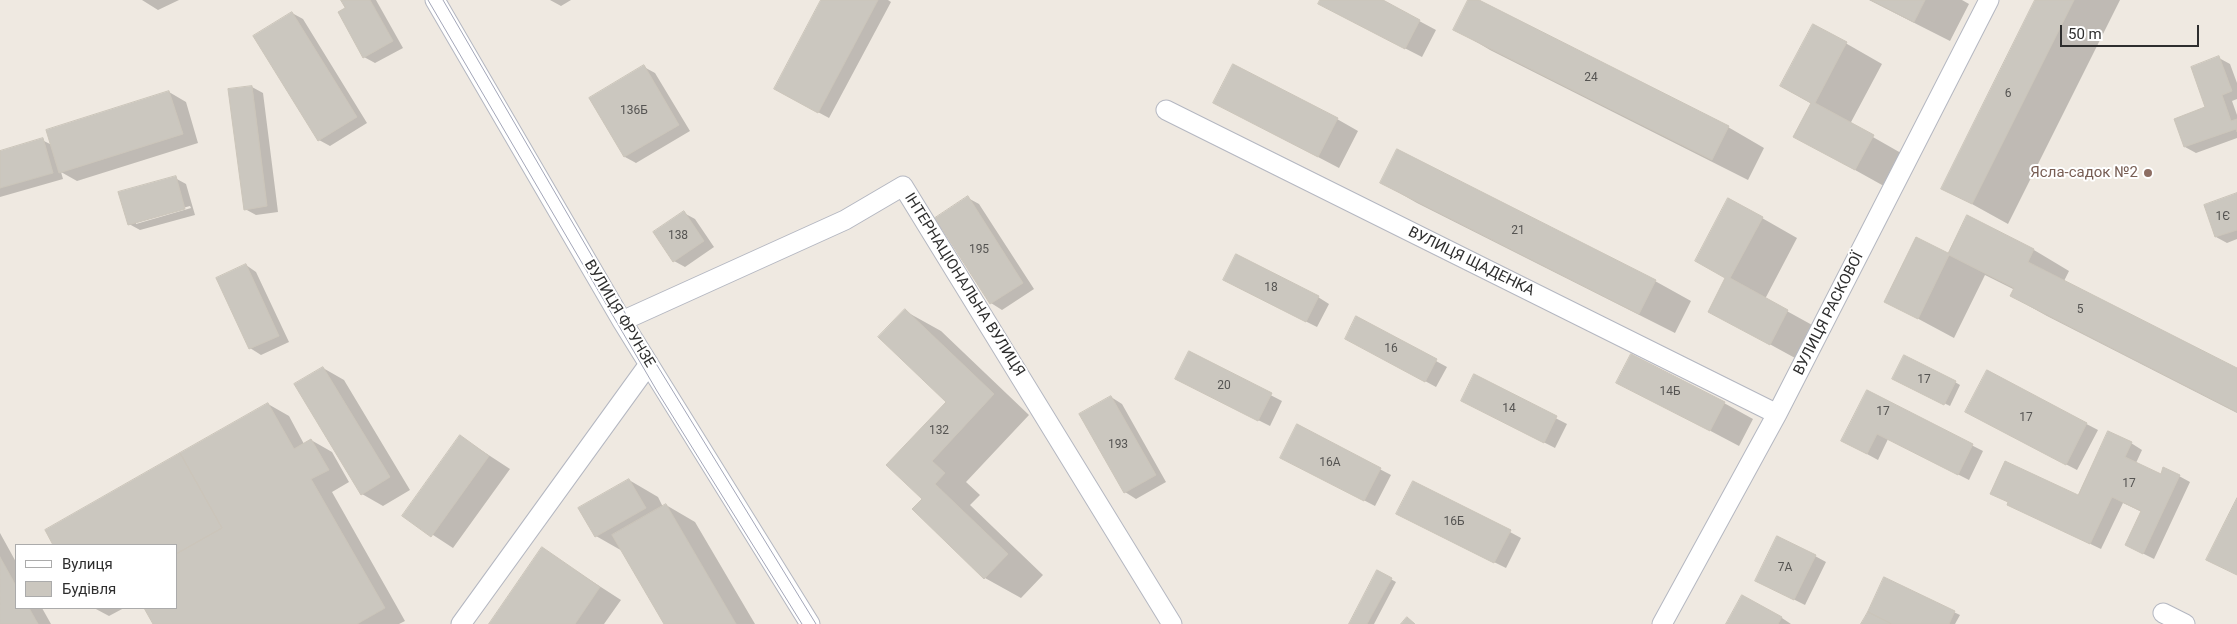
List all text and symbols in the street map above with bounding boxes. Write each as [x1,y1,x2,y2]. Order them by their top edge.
scale bar [2062,15,2201,47]
text: 50 m [2068,25,2102,43]
house number: 24 [1584,71,1598,85]
house number: 6 [2005,87,2011,101]
house number: 136Б [620,104,648,118]
place label: Ясла-садок №2 [2030,164,2138,182]
marker: Ясла-садок №2 [2142,167,2154,179]
street label: ІНТЕРНАЦІОНАЛЬНА ВУЛИЦЯ [900,190,1028,380]
house number: 1Є [2216,210,2230,224]
street label: ВУЛИЦЯ ЩАДЕНКА [1405,224,1537,300]
house number: 21 [1511,224,1525,238]
house number: 138 [668,229,688,243]
house number: 195 [969,243,989,257]
street label: ВУЛИЦЯ РАСКОВОЇ [1790,250,1868,378]
street label: ВУЛИЦЯ ФРУНЗЕ [580,257,658,371]
house number: 18 [1264,281,1278,295]
house number: 5 [2077,303,2083,317]
house number: 16 [1384,342,1398,356]
house number: 17 [1917,373,1931,387]
house number: 20 [1217,379,1231,393]
house number: 14Б [1659,385,1681,399]
house number: 14 [1502,402,1516,416]
house number: 17 [1876,405,1890,419]
house number: 17 [2019,411,2033,425]
house number: 132 [929,424,949,438]
house number: 193 [1108,438,1128,452]
house number: 16А [1319,456,1341,470]
house number: 17 [2122,477,2136,491]
house number: 16Б [1443,515,1465,529]
legend [15,544,178,609]
text: Вулиця [62,555,113,573]
house number: 7А [1778,561,1792,575]
text: Будівля [62,580,116,598]

